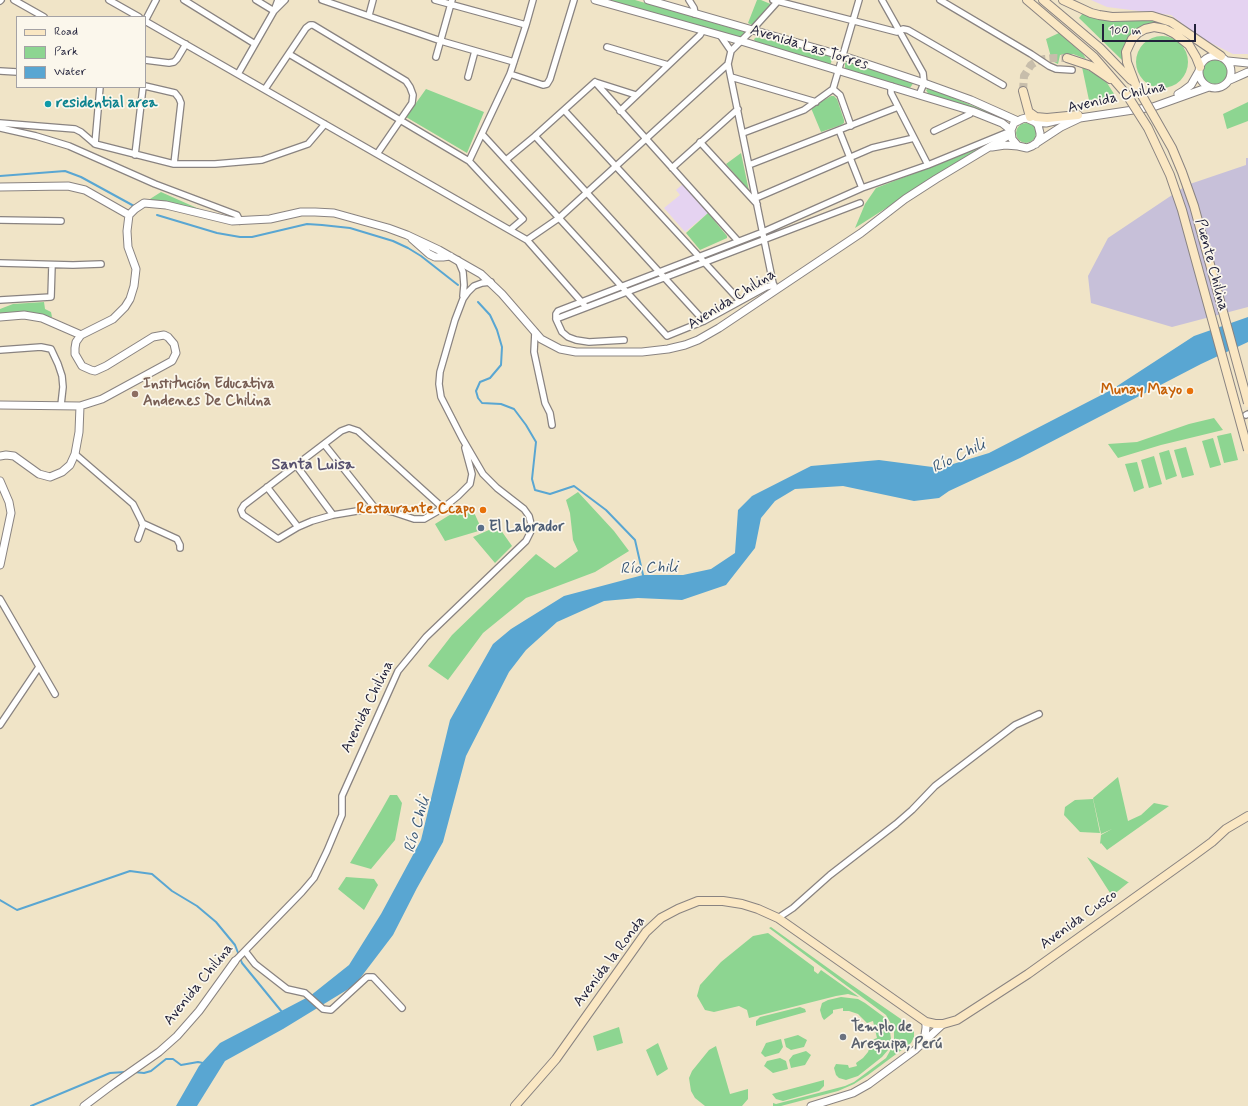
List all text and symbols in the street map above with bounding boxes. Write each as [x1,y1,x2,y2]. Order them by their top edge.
legend [16,16,146,88]
scale bar [1104,16,1198,42]
street label: Avenida Las Torres [748,22,870,74]
text: 100 m [1109,23,1141,39]
text: Road [54,24,78,40]
text: Park [54,44,78,60]
text: Water [54,64,86,80]
street label: Avenida Chilina [1066,78,1168,118]
place label: residential area [56,95,158,113]
marker: residential area [43,99,53,109]
street label: Puente Chilina [1190,217,1232,313]
street label: Avenida Chilina [685,266,779,334]
place label: Institución Educativa Andenes De Chilina [143,376,275,411]
place label: Munay Mayo [1101,382,1182,400]
marker: Munay Mayo [1185,386,1195,396]
marker: Institución Educativa Andenes De Chilina [130,389,140,399]
water label: Río Chili [929,436,989,478]
district label: Santa Luisa [272,456,354,476]
place label: Restaurante Ccapo [357,501,475,519]
marker: Restaurante Ccapo [478,505,488,515]
place label: El Labrador [489,519,564,537]
marker: El Labrador [476,523,486,533]
water label: Río Chili [620,558,678,580]
street label: Avenida Chilina [338,658,398,756]
water label: Río Chili [401,795,435,855]
street label: Avenida Cusco [1037,886,1121,954]
street label: Avenida la Ronda [570,913,650,1011]
street label: Avenida Chilina [160,940,238,1030]
place label: Templo de Arequipa, Perú [851,1019,942,1054]
marker: Templo de Arequipa, Perú [838,1032,848,1042]

